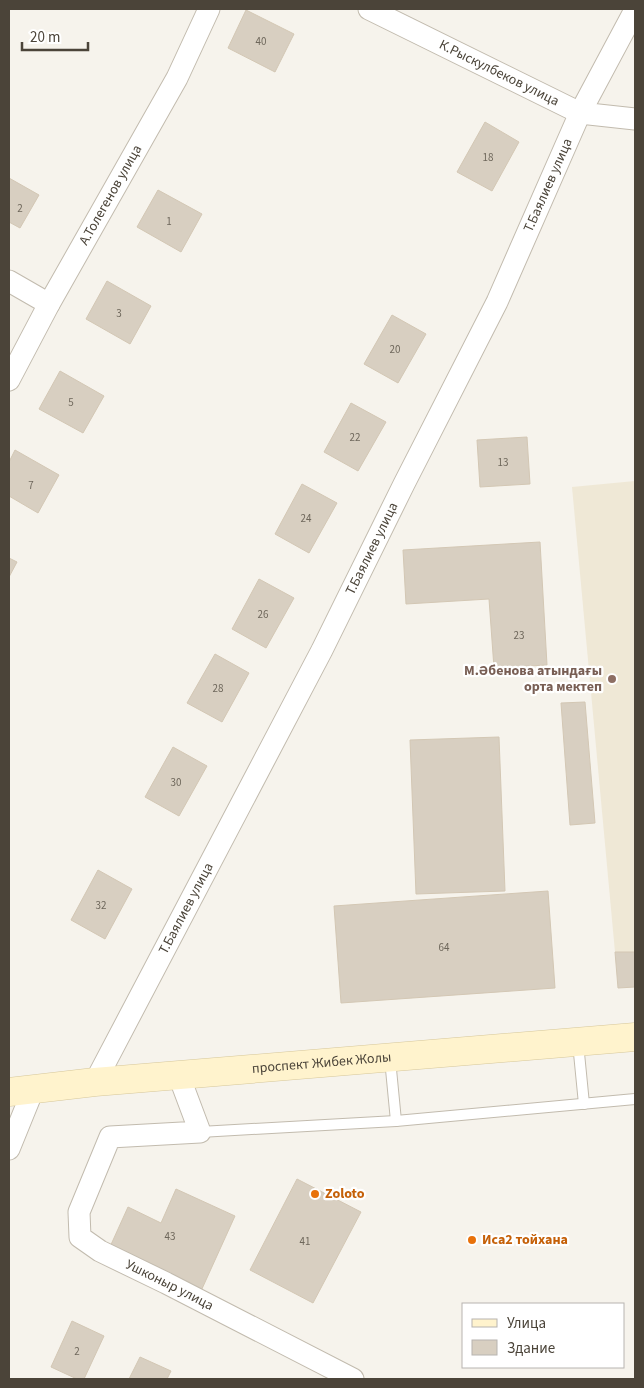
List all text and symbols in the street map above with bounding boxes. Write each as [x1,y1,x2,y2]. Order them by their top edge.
scale bar [22,20,89,52]
text: 20 m [30,27,60,48]
house number: 40 [256,34,266,49]
street label: К.Рыскулбеков улица [436,35,562,111]
street label: Т.Баялиев улица [519,135,578,236]
street label: А.Толегенов улица [74,141,147,249]
house number: 18 [483,150,494,165]
house number: 2 [17,201,23,216]
house number: 1 [166,214,172,229]
house number: 3 [116,306,122,321]
house number: 20 [390,342,400,357]
house number: 5 [68,395,74,410]
house number: 22 [350,430,360,445]
house number: 13 [498,455,508,470]
house number: 7 [28,478,34,493]
street label: Т.Баялиев улица [341,499,403,598]
house number: 24 [301,511,312,526]
house number: 26 [258,607,269,622]
house number: 23 [514,628,524,643]
place label: М.Әбенова атындағы орта мектеп [464,661,602,697]
marker: М.Әбенова атындағы орта мектеп [606,673,618,685]
house number: 28 [213,681,224,696]
house number: 30 [171,775,181,790]
street label: Т.Баялиев улица [154,859,218,958]
house number: 32 [96,898,106,913]
house number: 64 [439,940,450,955]
street label: проспект Жибек Жолы [251,1047,392,1079]
place label: Zoloto [325,1184,365,1204]
marker: Zoloto [309,1188,321,1200]
house number: 43 [165,1229,175,1244]
place label: Иса2 тойхана [482,1230,568,1250]
house number: 41 [300,1234,310,1249]
marker: Иса2 тойхана [466,1234,478,1246]
street label: Ушконыр улица [122,1255,217,1316]
legend [462,1303,624,1368]
text: Улица [507,1313,546,1334]
text: Здание [507,1338,555,1359]
house number: 2 [74,1344,80,1359]

